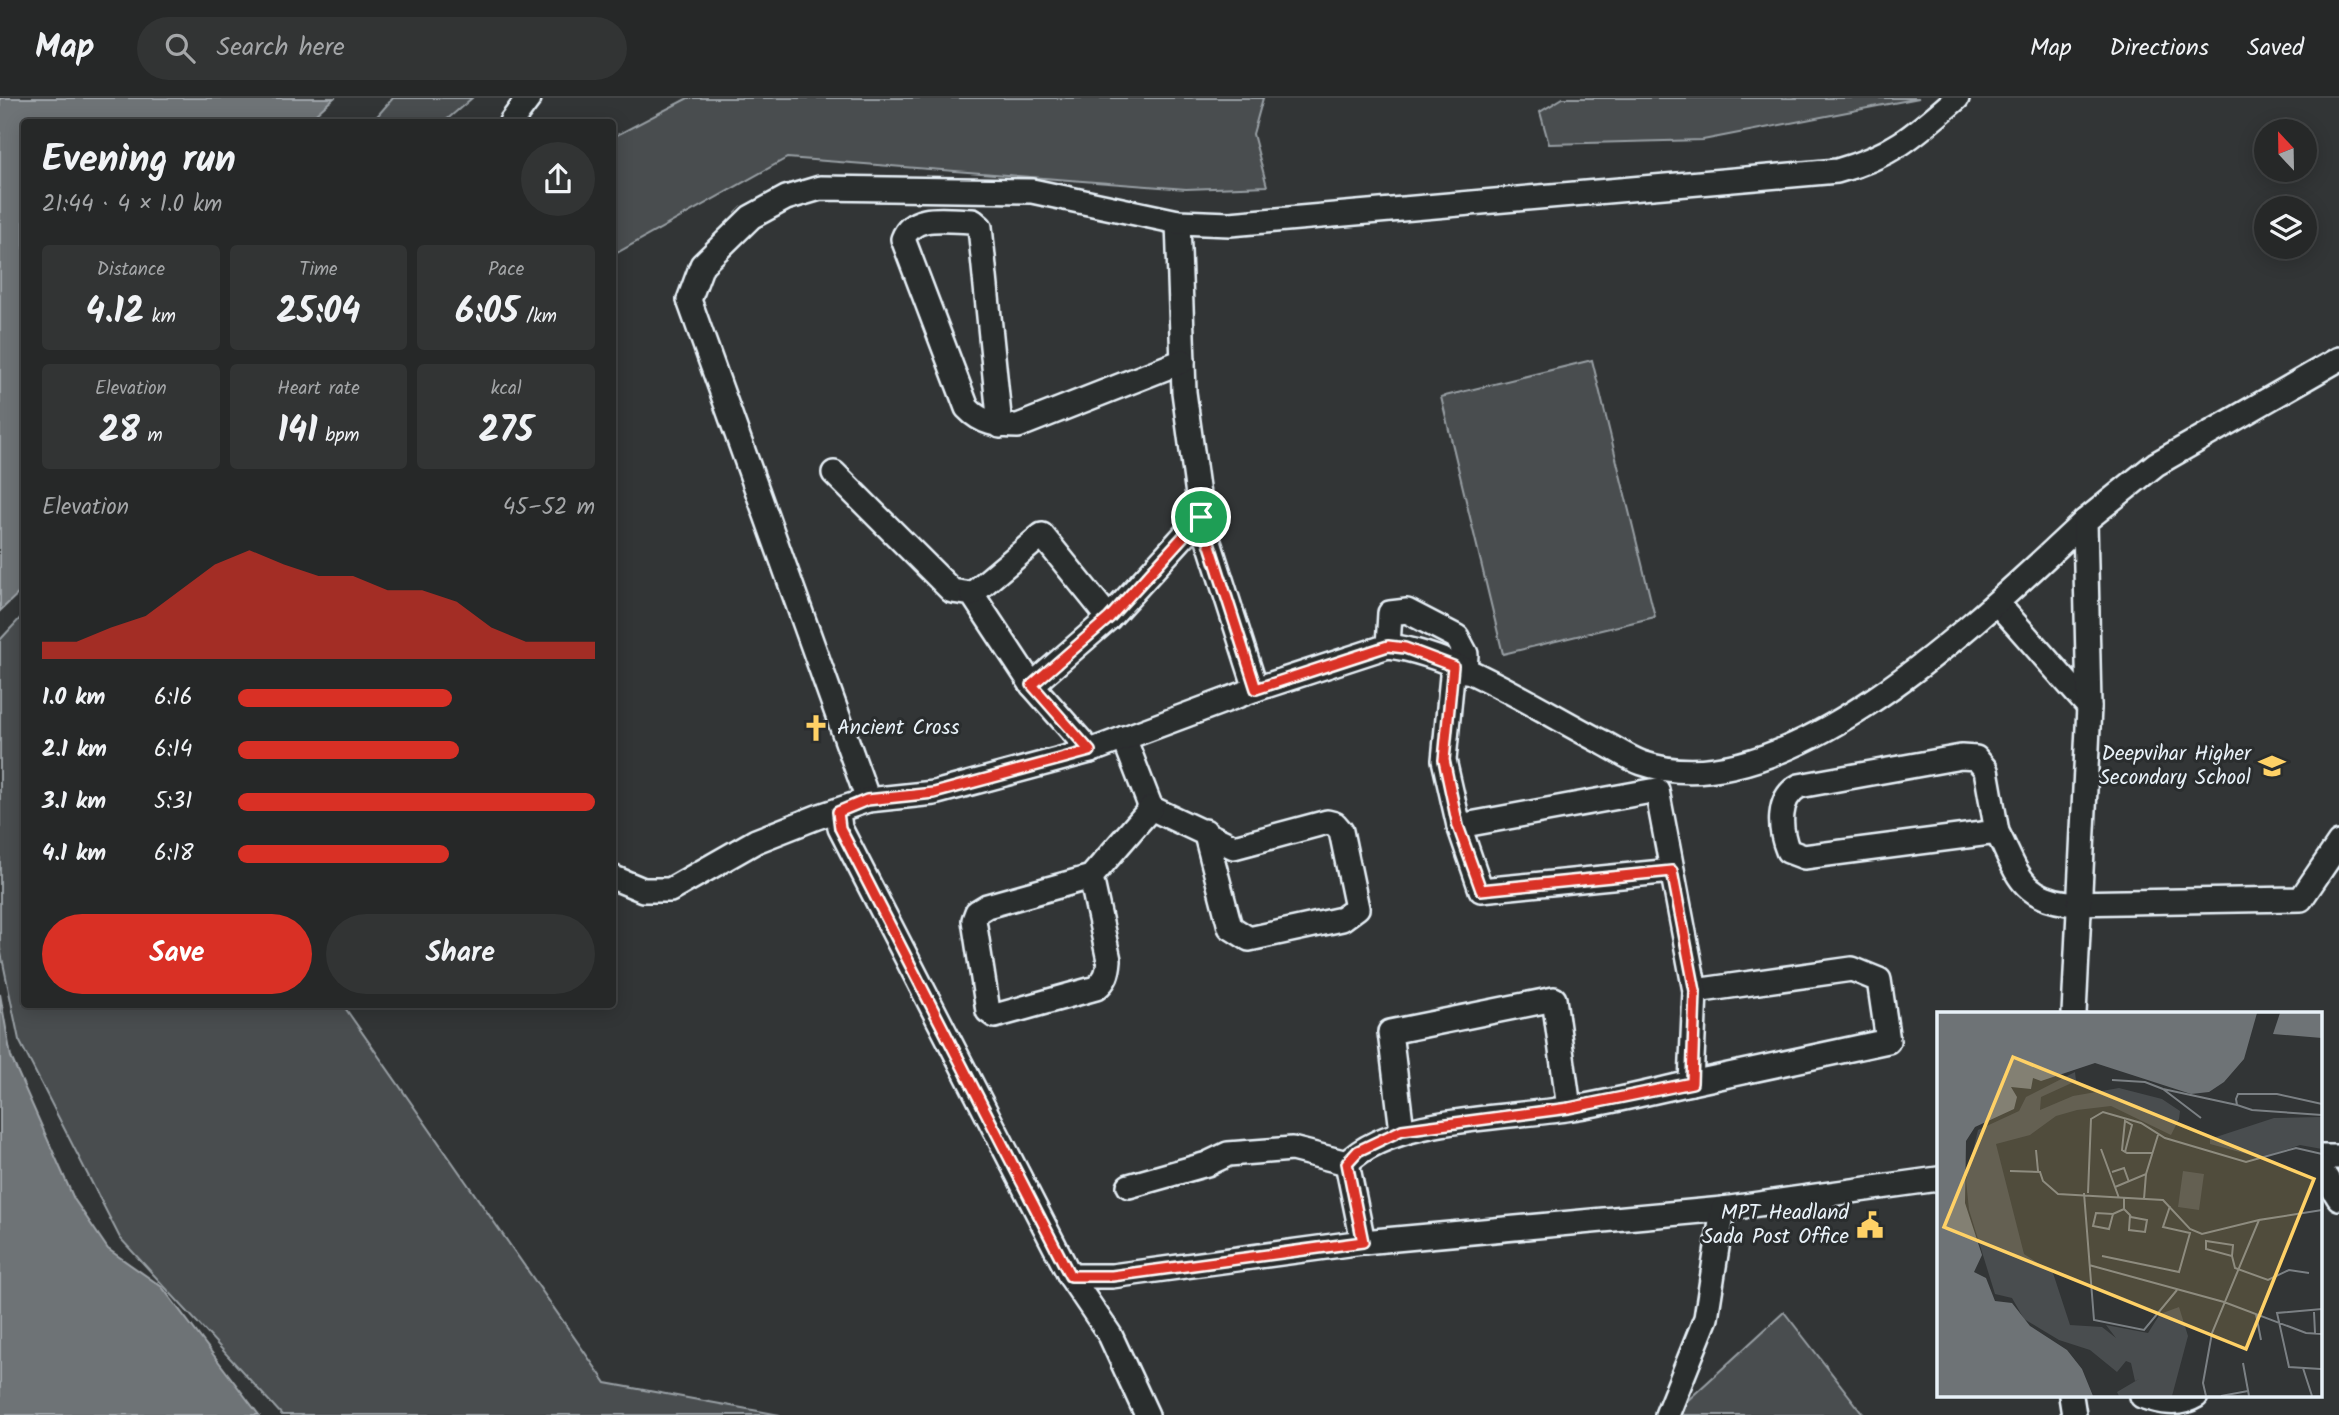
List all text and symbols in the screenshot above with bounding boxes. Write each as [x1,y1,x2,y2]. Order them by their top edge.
search box [137,17,627,80]
text: Map [35,22,95,75]
text: Search here [217,27,345,69]
icon: search [161,29,199,67]
text: Map [2030,29,2072,68]
text: Directions [2110,29,2209,68]
text: Saved [2247,29,2304,68]
north arrow [2254,119,2317,182]
map controls [2254,119,2317,259]
text: Evening run [42,131,236,191]
button: share [521,142,595,216]
text: 21:44 · 4 × 1.0 km [42,187,222,223]
button: layers [2254,196,2317,259]
text: Distance [97,255,165,285]
text: Time [299,255,338,285]
text: Pace [488,255,524,285]
text: 4.12 [86,285,144,341]
text: 25:04 [277,285,360,341]
text: 6:05 [455,285,519,341]
text: km [144,302,176,332]
text: /km [519,302,557,332]
text: Elevation [95,374,167,404]
text: Heart rate [277,374,360,404]
text: kcal [491,374,522,404]
text: 28 [99,404,140,460]
text: 141 [277,404,318,460]
text: 275 [479,404,533,460]
text: m [140,421,163,451]
text: bpm [318,421,360,451]
pin [1171,487,1231,547]
text: Elevation [42,490,129,526]
text: 45–52 m [503,490,595,526]
icon: arrive [1182,498,1220,536]
text: 1.0 km [42,680,105,716]
text: 6:16 [154,680,192,716]
place label: Ancient Cross [837,712,959,745]
church icon: Ancient Cross [801,713,831,743]
text: 2.1 km [42,732,107,768]
text: 6:14 [154,732,192,768]
place label: Deepvihar Higher Secondary School [2099,738,2252,795]
school or university icon: Deepvihar Higher Secondary School [2257,751,2287,781]
text: 3.1 km [42,784,106,820]
text: 5:31 [154,784,192,820]
text: 4.1 km [42,836,106,872]
text: 6:18 [154,836,194,872]
button: Save [42,914,312,994]
button: Share [326,914,595,994]
inset map [1937,1012,2322,1398]
place label: MPT Headland Sada Post Office [1702,1197,1850,1254]
public building icon: MPT Headland Sada Post Office [1855,1210,1885,1240]

